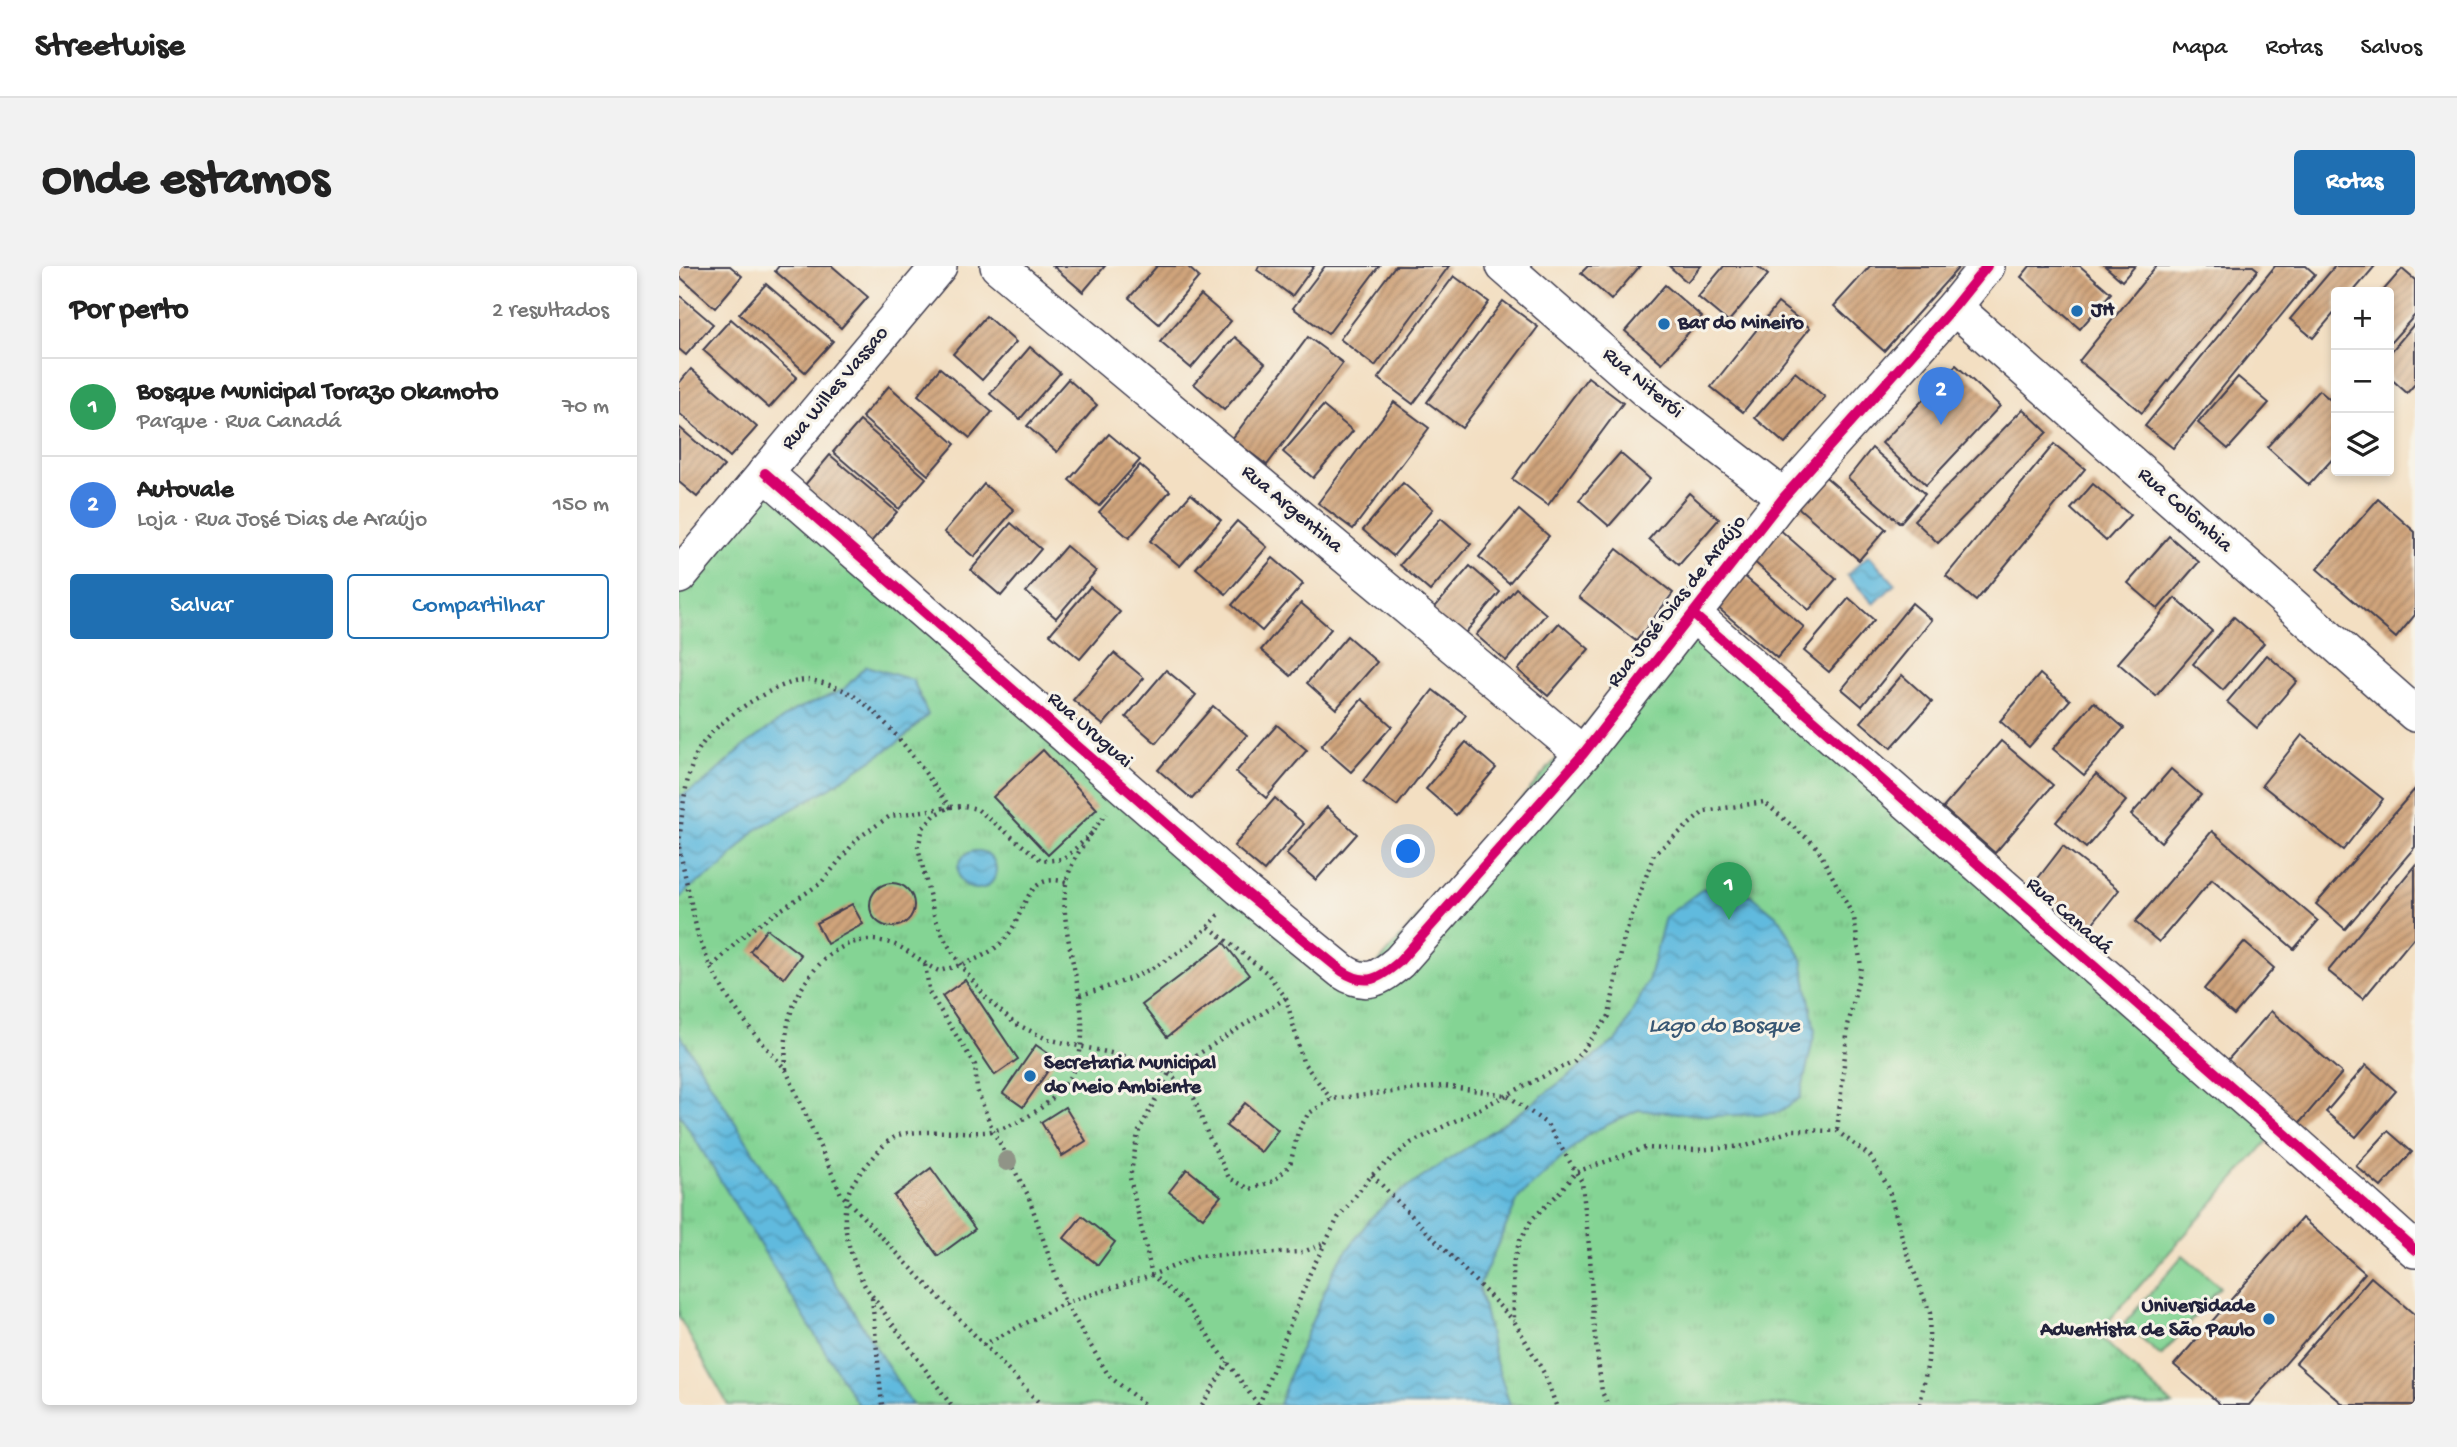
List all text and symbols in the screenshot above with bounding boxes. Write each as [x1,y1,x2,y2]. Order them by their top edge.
text: Streetwise [35,29,185,67]
text: Mapa [2172,34,2227,63]
text: Rotas [2265,34,2322,63]
text: Salvos [2360,34,2422,63]
button: Rotas [2294,150,2415,215]
text: Onde estamos [42,153,329,211]
map controls [2331,287,2394,476]
button: + [2331,287,2394,350]
text: Por perto [70,294,189,329]
text: 2 resultados [492,298,609,325]
place label: JH [2090,299,2115,324]
marker: JH [2069,303,2085,319]
place label: Bar do Mineiro [1677,312,1804,337]
marker: Bar do Mineiro [1656,316,1672,332]
street label: Rua Willes Vassao [777,322,895,456]
street label: Rua Niterói [1596,343,1688,425]
button: − [2331,350,2394,413]
pin: 2 [1918,367,1964,425]
text: Bosque Municipal Torazo Okamoto [137,378,499,409]
text: 1 [88,394,98,421]
text: 70 m [562,394,609,421]
text: Parque · Rua Canadá [137,409,341,436]
button: layers [2331,413,2394,476]
street label: Rua Argentina [1235,460,1348,561]
street label: Rua Colômbia [2131,463,2238,560]
text: Autovale [137,476,234,507]
text: 2 [87,492,99,519]
text: 150 m [553,492,609,519]
text: Loja · Rua José Dias de Araújo [137,507,427,534]
street label: Rua José Dias de Araújo [1603,511,1753,693]
button: Salvar [70,574,333,639]
button: Compartilhar [347,574,609,639]
street label: Rua Uruguai [1041,687,1137,775]
your location [1391,834,1425,868]
pin: 1 [1706,862,1752,920]
street label: Rua Canadá [2020,873,2117,962]
water label: Lago do Bosque [1648,1013,1801,1040]
place label: Secretaria Municipal do Meio Ambiente [1044,1052,1216,1101]
marker: Secretaria Municipal do Meio Ambiente [1022,1068,1038,1084]
place label: Universidade Adventista de São Paulo [2039,1295,2256,1344]
marker: Universidade Adventista de São Paulo [2261,1311,2277,1327]

